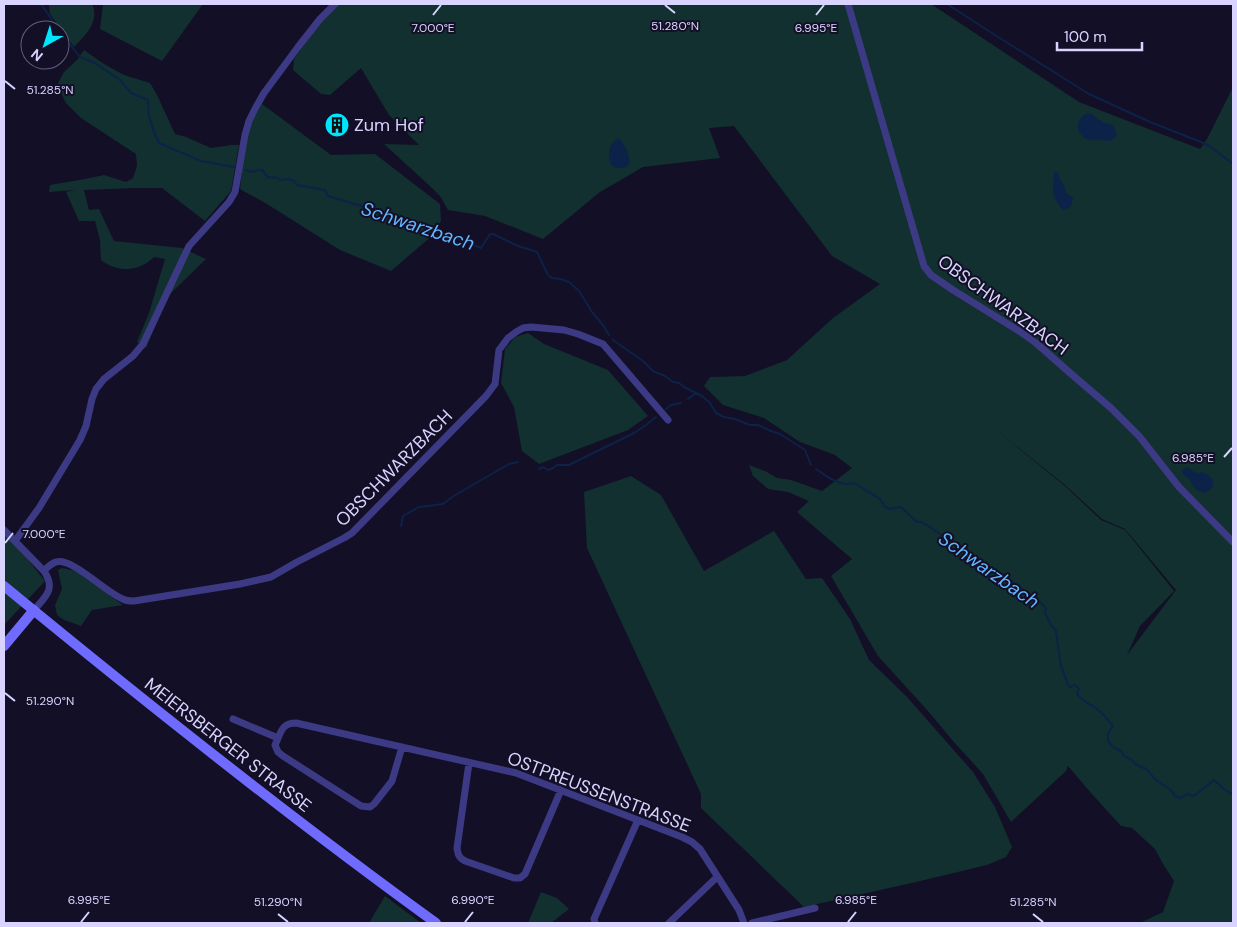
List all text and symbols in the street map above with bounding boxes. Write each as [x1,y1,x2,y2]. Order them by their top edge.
text: 51.280°N [651,18,699,34]
north arrow [20,20,70,70]
text: 7.000°E [411,20,455,36]
text: 6.995°E [795,20,837,36]
scale bar [1057,20,1142,52]
text: 100 m [1064,27,1107,47]
text: N [27,45,46,65]
text: 51.285°N [26,82,74,98]
building icon: Zum Hof [324,112,350,138]
place label: Zum Hof [354,113,424,137]
water label: Schwarzbach [358,196,478,256]
street label: OBSCHWARZBACH [933,249,1073,361]
street label: OBSCHWARZBACH [330,404,458,532]
text: 6.985°E [1172,450,1214,466]
text: 7.000°E [22,526,66,542]
water label: Schwarzbach [934,526,1044,614]
street label: MEIERSBERGER STRASSE [140,672,316,818]
text: 51.290°N [26,693,74,709]
street label: OSTPREUSSENSTRASSE [504,746,694,838]
text: 6.995°E [68,892,110,908]
text: 6.990°E [451,892,495,908]
text: 6.985°E [835,892,877,908]
text: 51.290°N [254,894,302,910]
text: 51.285°N [1009,894,1057,910]

